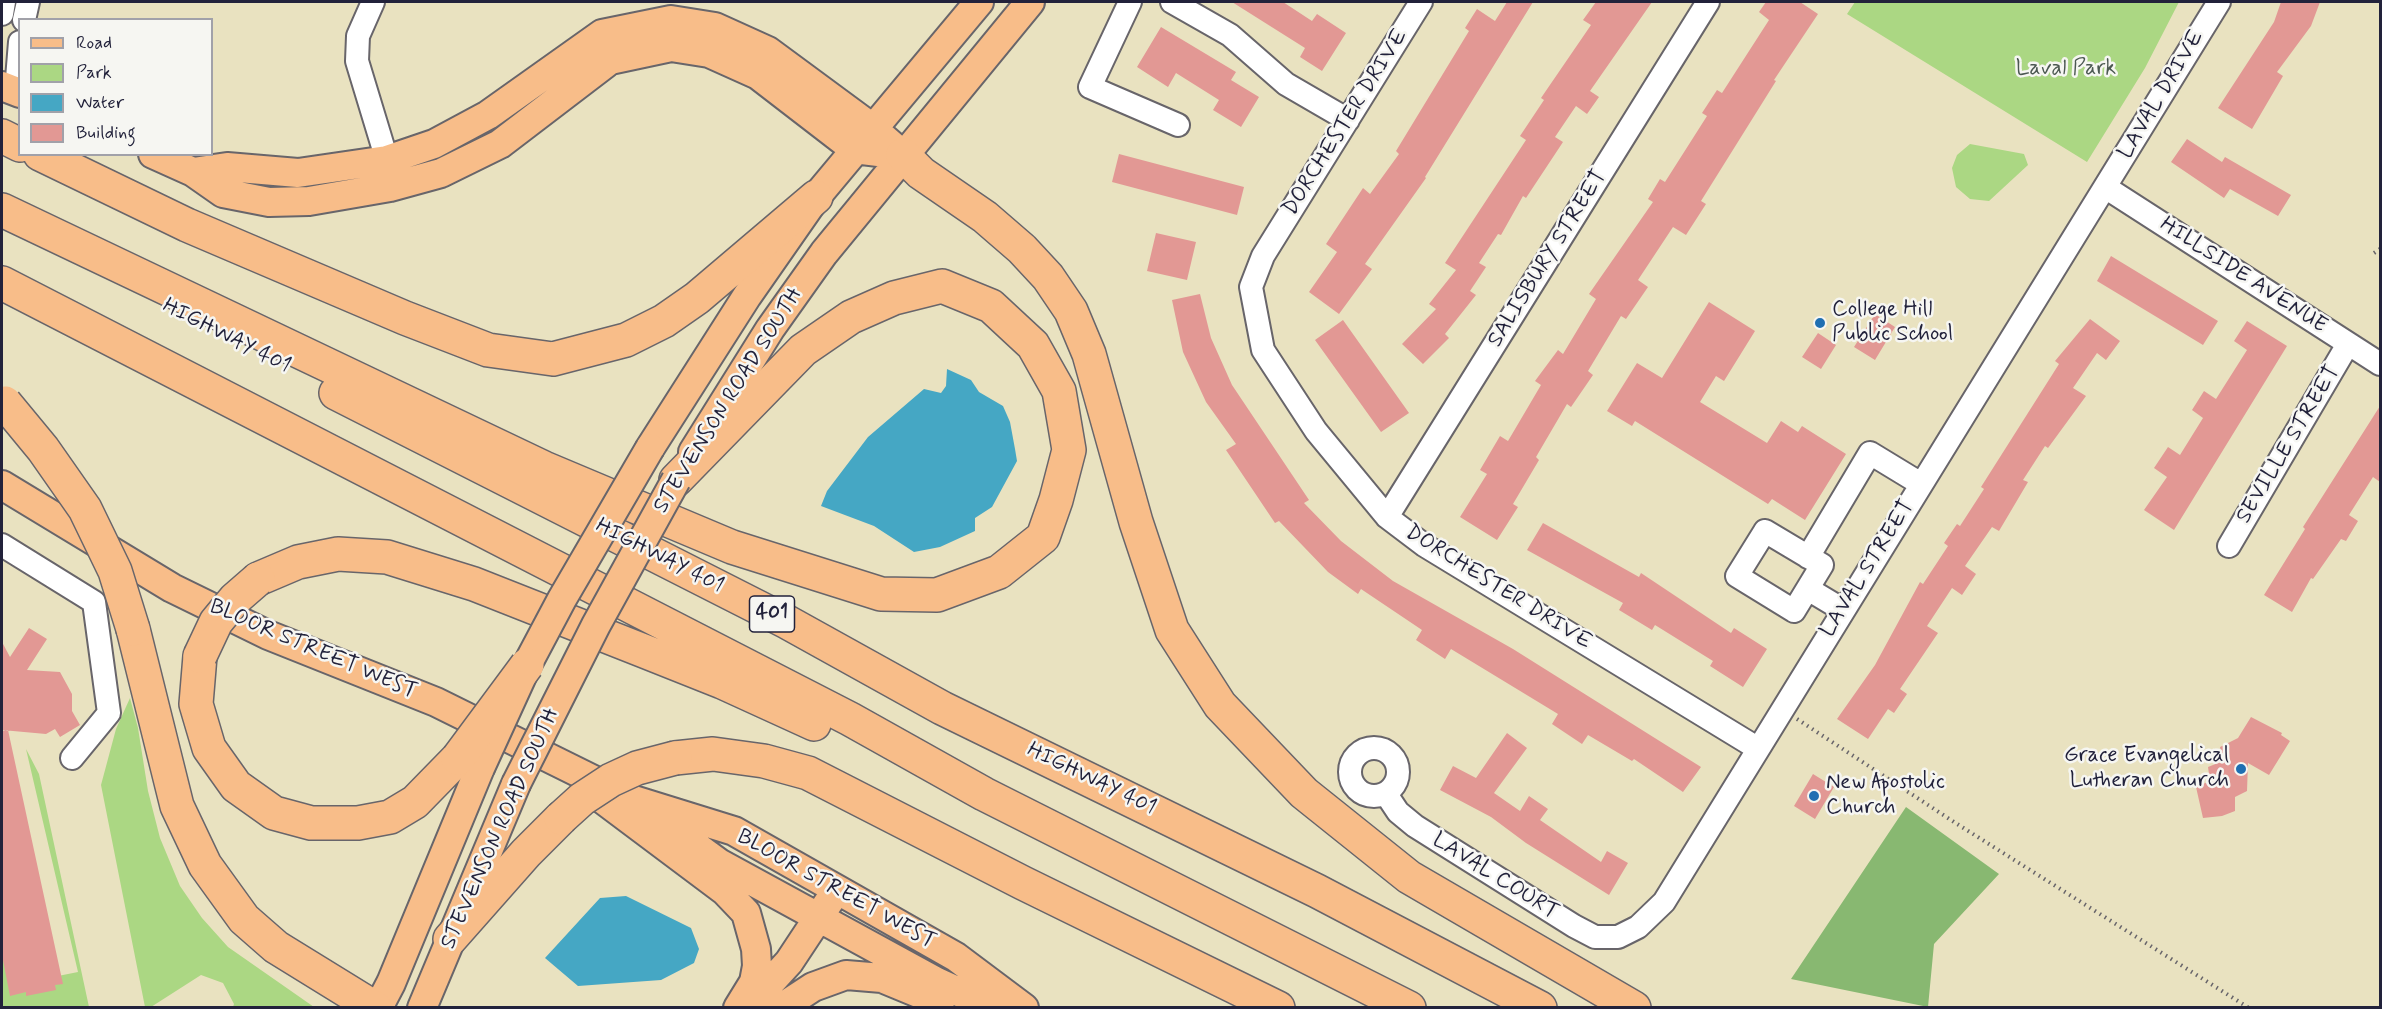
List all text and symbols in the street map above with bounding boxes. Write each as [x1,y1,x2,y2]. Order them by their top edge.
legend [18,18,213,156]
street label: DORCHESTER DRIVE [1278,25,1414,221]
street label: LAVAL DRIVE [2113,26,2211,164]
text: Road [76,31,112,55]
park label: Laval Park [2016,56,2116,82]
text: Park [76,61,112,85]
text: Water [76,91,124,115]
text: Building [76,121,136,145]
street label: SALISBURY STREET [1483,166,1613,352]
street label: HILLSIDE AVENUE [2154,212,2332,340]
street label: STEVENSON ROAD SOUTH [649,283,809,519]
street label: HIGHWAY 401 [158,293,294,381]
place label: College Hill Public School [1832,297,1953,348]
marker: College Hill Public School [1813,316,1827,330]
street label: SEVILLE STREET [2231,361,2347,529]
street label: LAVAL STREET [1815,496,1921,642]
street label: HIGHWAY 401 [591,513,727,601]
street label: DORCHESTER DRIVE [1400,520,1596,656]
street label: BLOOR STREET WEST [205,594,421,706]
road number: 401 [750,596,794,632]
street label: STEVENSON ROAD SOUTH [436,704,566,954]
street label: HIGHWAY 401 [1022,737,1160,823]
place label: Grace Evangelical Lutheran Church [2064,743,2229,794]
marker: Grace Evangelical Lutheran Church [2234,762,2248,776]
place label: New Apostolic Church [1826,770,1945,822]
marker: New Apostolic Church [1807,789,1821,803]
street label: BLOOR STREET WEST [732,824,940,956]
street label: LAVAL COURT [1427,828,1563,926]

